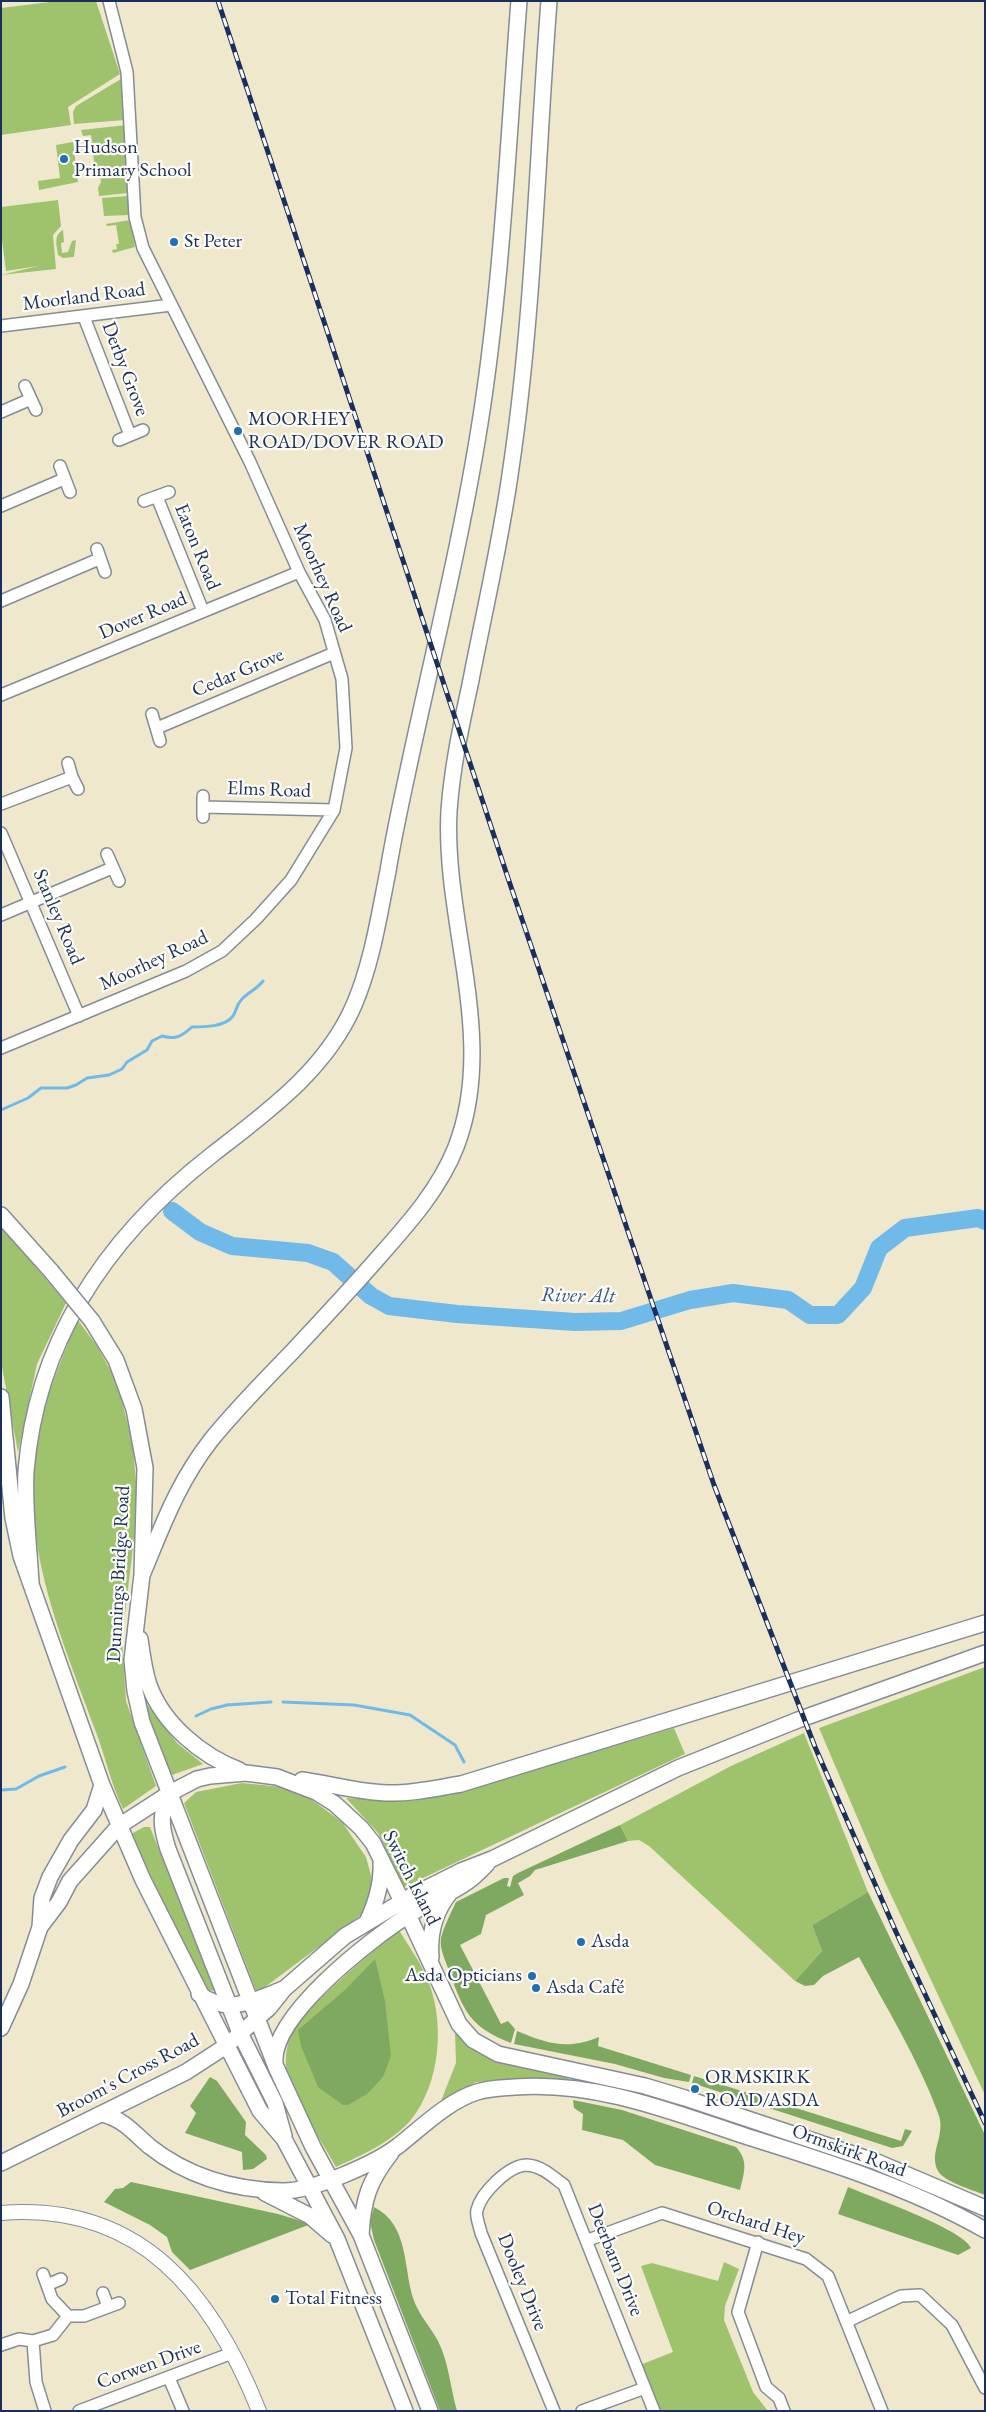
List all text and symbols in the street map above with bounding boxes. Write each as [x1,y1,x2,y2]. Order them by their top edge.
place label: Hudson Primary School [74,136,192,183]
marker: Hudson Primary School [58,153,70,165]
place label: St Peter [184,230,242,254]
marker: St Peter [168,236,180,248]
street label: Moorland Road [21,278,147,316]
street label: Derby Grove [96,318,154,420]
place label: MOORHEY ROAD/DOVER ROAD [248,408,444,455]
marker: MOORHEY ROAD/DOVER ROAD [232,425,244,437]
street label: Eaton Road [169,500,225,594]
street label: Moorhey Road [287,520,357,636]
street label: Dover Road [95,587,191,645]
street label: Cedar Grove [188,643,288,703]
street label: Elms Road [227,777,311,803]
street label: Stanley Road [27,866,89,968]
street label: Moorhey Road [96,925,212,997]
water label: River Alt [541,1283,615,1309]
street label: Dunnings Bridge Road [102,1485,136,1663]
street label: Switch Island [377,1827,445,1929]
place label: Asda [591,1930,629,1954]
marker: Asda [575,1936,587,1948]
place label: Asda Opticians [405,1964,522,1988]
marker: Asda Opticians [526,1970,538,1982]
place label: Asda Café [546,1976,624,2000]
marker: Asda Café [530,1982,542,1994]
street label: Broom's Cross Road [53,2028,203,2124]
place label: ORMSKIRK ROAD/ASDA [705,2066,819,2113]
marker: ORMSKIRK ROAD/ASDA [689,2083,701,2095]
street label: Ormskirk Road [788,2119,910,2183]
street label: Orchard Hey [704,2196,808,2250]
street label: Deerbarn Drive [582,2200,648,2320]
street label: Dooley Drive [492,2230,552,2334]
place label: Total Fitness [285,2287,382,2311]
marker: Total Fitness [269,2293,281,2305]
street label: Corwen Drive [94,2335,204,2395]

